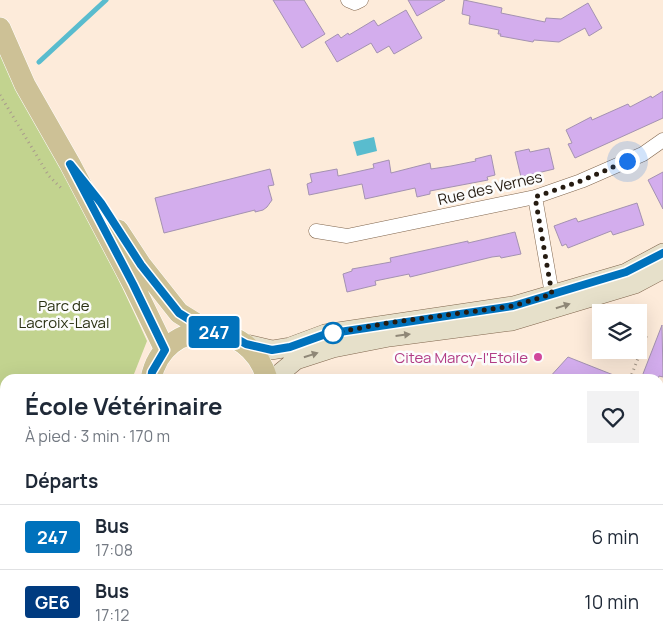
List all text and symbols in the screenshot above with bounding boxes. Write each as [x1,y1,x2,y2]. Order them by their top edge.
your location [615,149,640,174]
street label: Rue des Vernes [436,166,544,210]
park label: Parc de Lacroix-Laval [19,295,109,333]
one-way arrow [555,302,570,310]
map controls [592,304,647,359]
button: layers [592,304,647,359]
line badge: 247 [185,316,243,348]
text: 247 [199,320,229,344]
unlabelled marker [322,322,344,344]
one-way arrow [396,331,412,339]
place label: Citea Marcy-l'Etoile [395,347,528,368]
one-way arrow [304,351,319,359]
marker: Citea Marcy-l'Etoile [532,351,544,363]
text: École Vétérinaire [25,389,223,422]
button: heart [587,391,639,443]
text: À pied · 3 min · 170 m [25,425,170,447]
text: Départs [25,468,98,494]
text: Bus [95,513,129,539]
text: 6 min [592,524,639,550]
text: 247 [37,525,68,549]
text: 17:08 [95,539,133,561]
text: Bus [95,578,129,604]
text: 10 min [584,589,639,615]
text: GE6 [35,590,70,614]
text: 17:12 [95,604,129,626]

